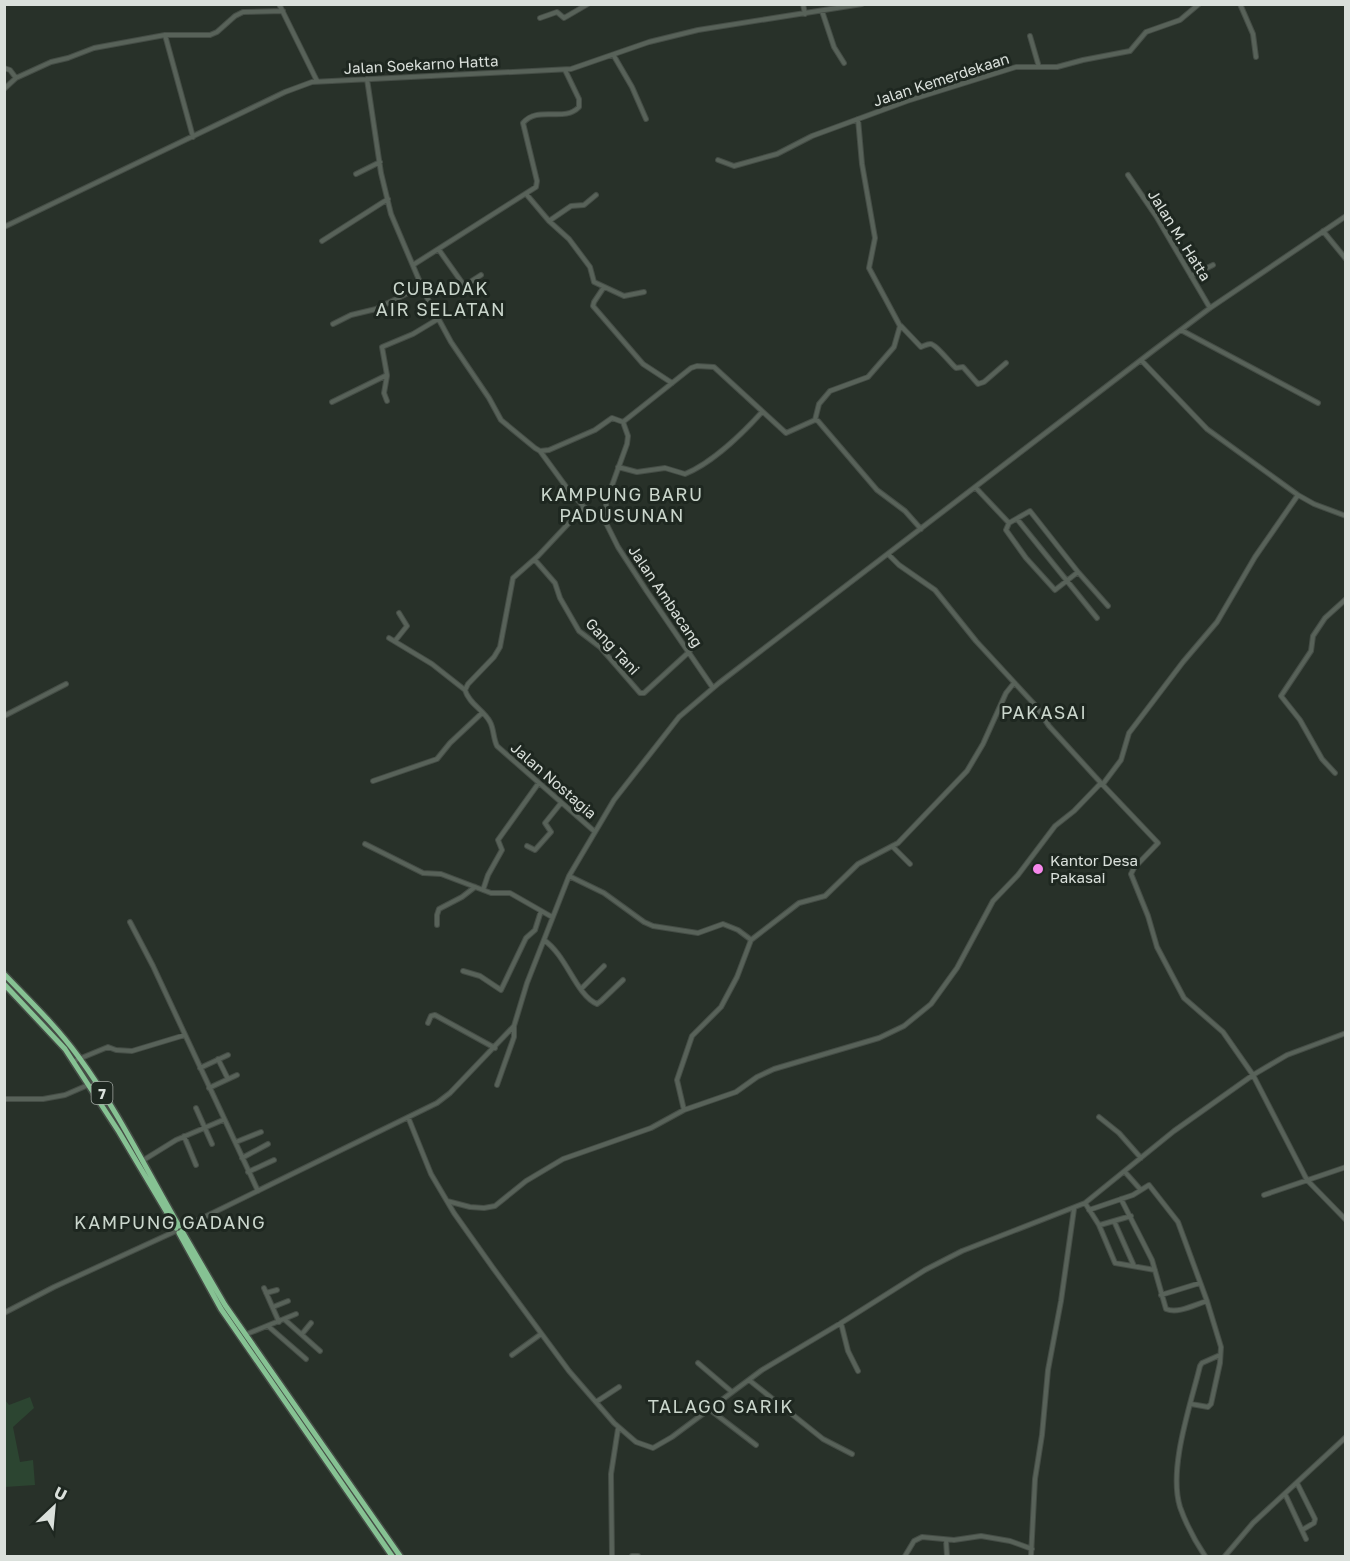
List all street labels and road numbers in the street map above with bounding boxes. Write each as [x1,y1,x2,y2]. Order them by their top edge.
street label: Jalan Kemerdekaan [871,49,1011,109]
street label: Jalan Soekarno Hatta [343,51,499,77]
street label: Jalan M. Hatta [1145,186,1215,284]
street label: Jalan Ambacang [625,542,707,650]
street label: Gang Tani [582,614,644,678]
street label: Jalan Nostagia [507,738,601,822]
road number: 7 [92,1082,112,1104]

